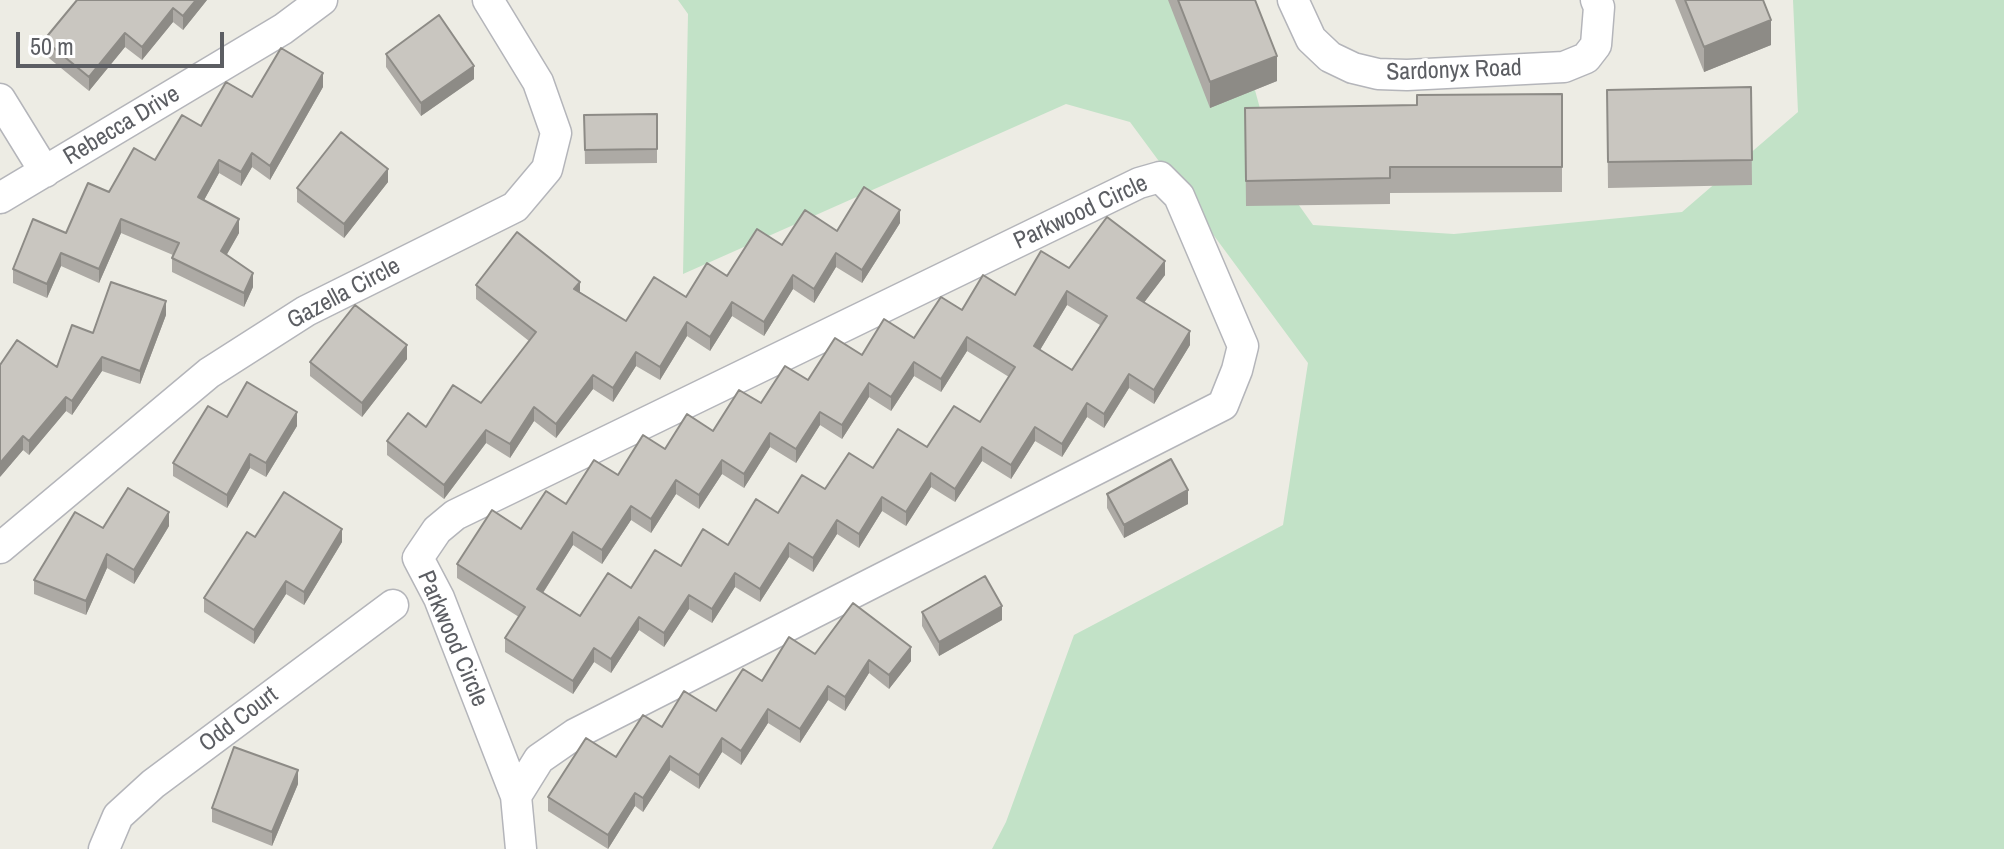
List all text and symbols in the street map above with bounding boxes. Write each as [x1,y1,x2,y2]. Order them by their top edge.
scale bar [20,16,228,66]
text: 50 m [30,30,74,62]
street label: Sardonyx Road [1386,54,1522,88]
street label: Rebecca Drive [59,80,185,172]
street label: Parkwood Circle [1009,169,1153,257]
street label: Gazella Circle [283,252,405,336]
street label: Parkwood Circle [411,567,493,711]
street label: Odd Court [194,681,284,759]

